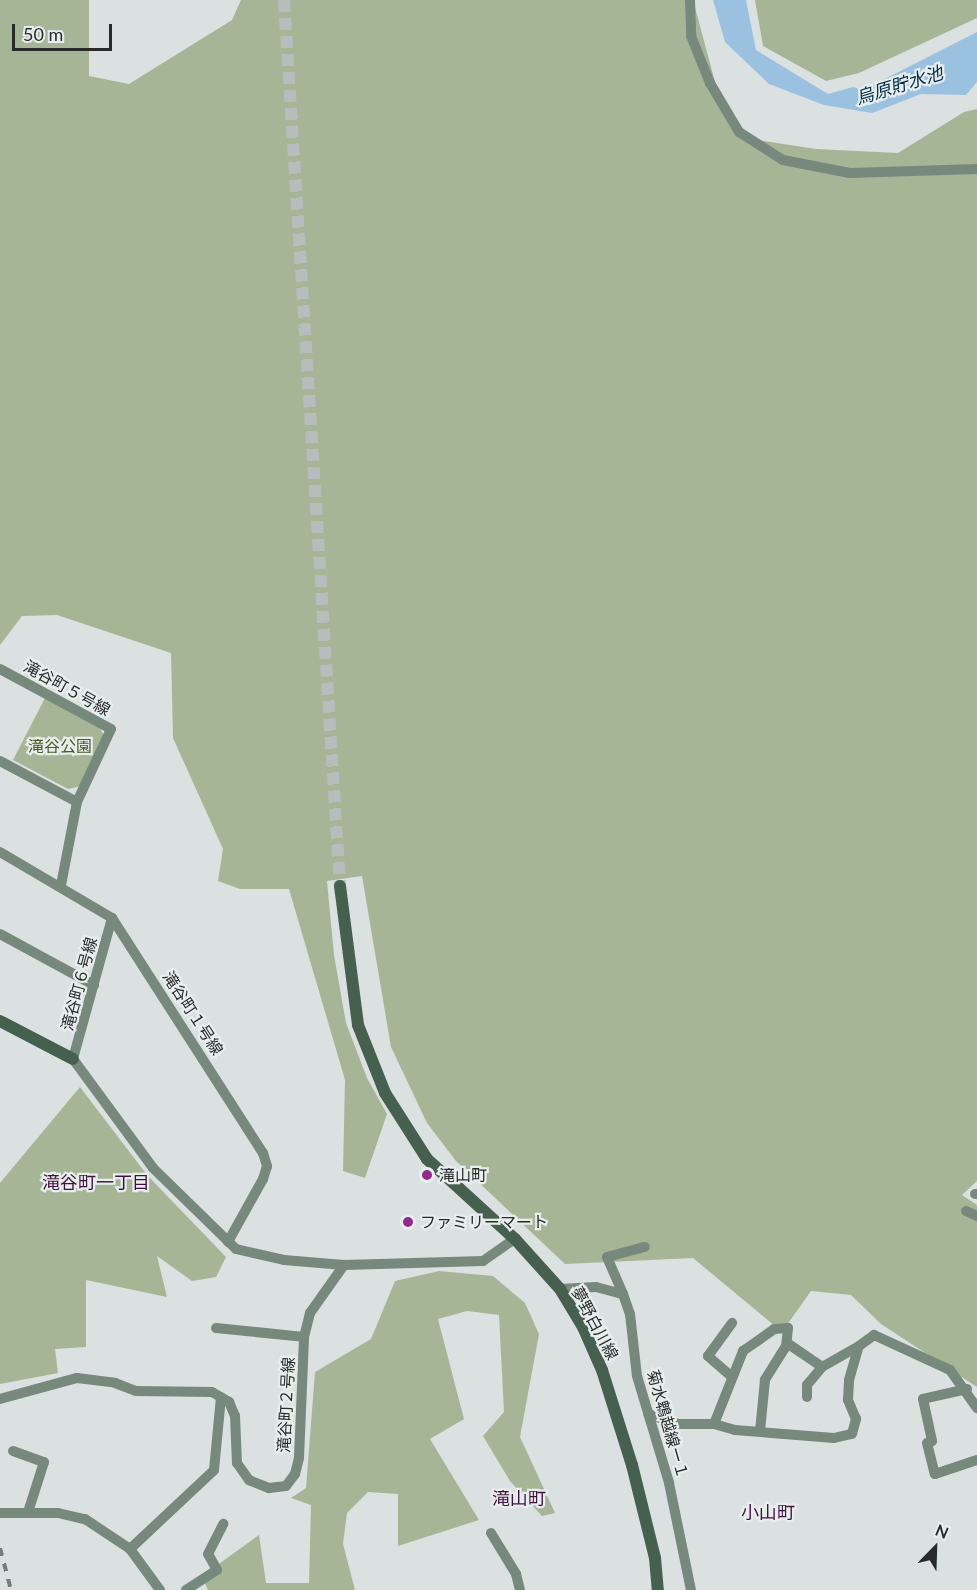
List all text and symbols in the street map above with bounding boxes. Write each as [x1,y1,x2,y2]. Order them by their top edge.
scale bar [15,12,116,50]
text: 50 m [23,23,63,45]
water label: 烏原貯水池 [853,62,945,108]
street label: 滝谷町５号線 [20,656,114,720]
park label: 滝谷公園 [28,736,92,756]
street label: 滝谷町６号線 [57,935,101,1033]
street label: 滝谷町１号線 [159,968,227,1058]
place label: 滝山町 [439,1165,487,1185]
marker: 滝山町 [420,1168,434,1182]
district label: 滝谷町一丁目 [42,1171,150,1193]
place label: ファミリーマート [420,1212,548,1232]
marker: ファミリーマート [401,1215,415,1229]
street label: 夢野白川線 [568,1283,622,1363]
street label: 滝谷町２号線 [274,1357,298,1453]
street label: 菊水鵯越線ー１ [643,1368,693,1480]
district label: 滝山町 [492,1487,546,1509]
district label: 小山町 [741,1501,795,1523]
north arrow [905,1518,965,1578]
text: N [933,1520,952,1542]

